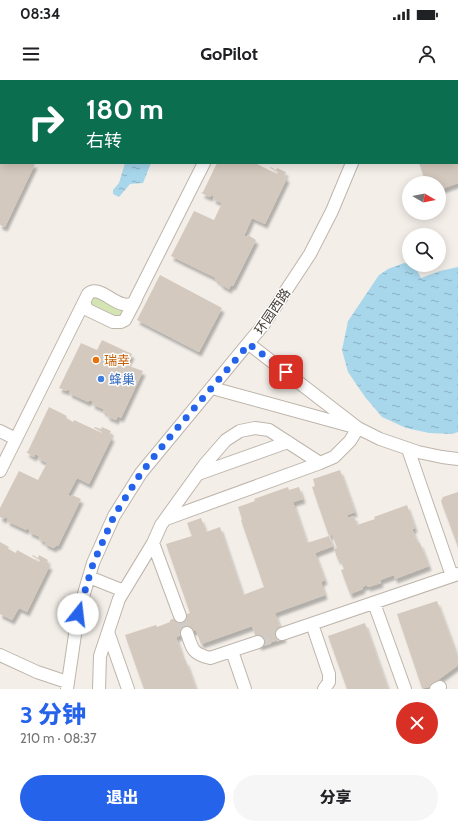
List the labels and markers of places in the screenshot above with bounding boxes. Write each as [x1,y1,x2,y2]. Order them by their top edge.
place label: 瑞幸 [104,352,130,368]
marker: 瑞幸 [91,355,101,365]
pin [269,355,303,389]
place label: 蜂巢 [109,371,135,387]
marker: 蜂巢 [96,374,106,384]

